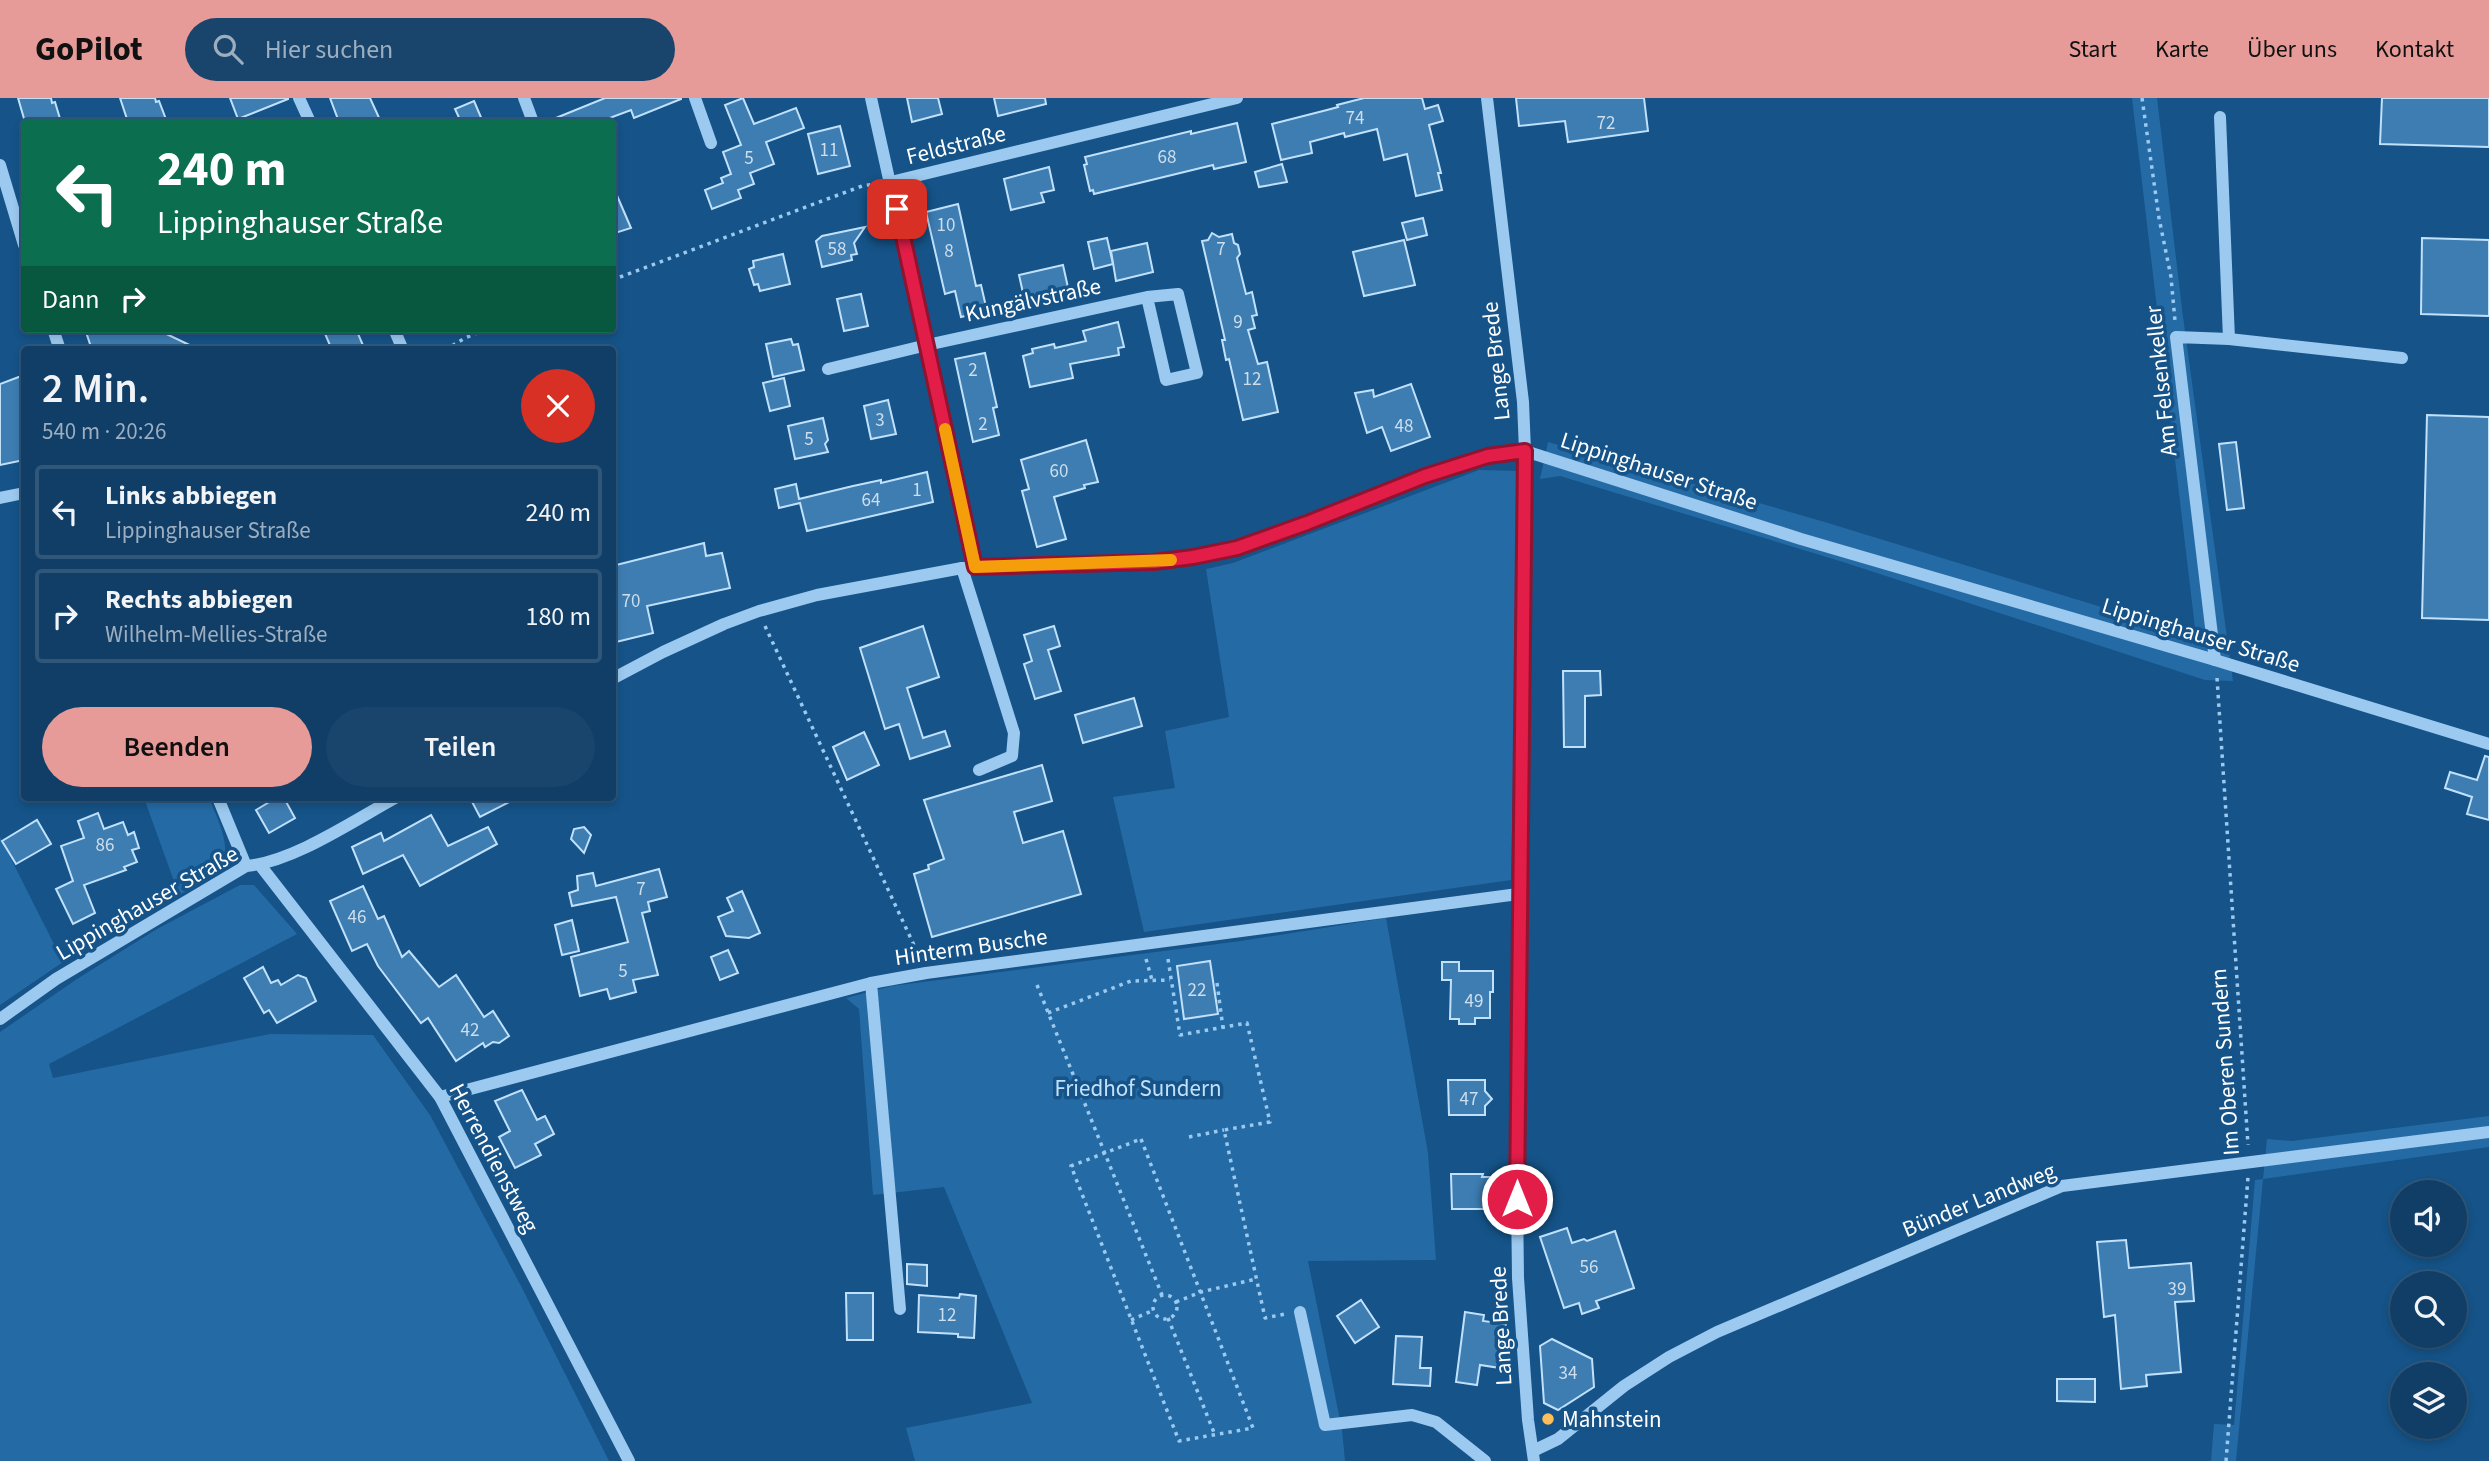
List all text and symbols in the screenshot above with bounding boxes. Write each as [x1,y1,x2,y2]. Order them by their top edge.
search box [185,18,675,81]
text: GoPilot [35,26,143,73]
icon: search [209,30,247,68]
text: Hier suchen [265,31,393,68]
text: Start [2069,32,2117,67]
text: Karte [2155,32,2209,67]
text: Über uns [2247,32,2337,67]
text: Kontakt [2375,32,2454,67]
house number: 74 [1346,105,1364,132]
house number: 72 [1597,110,1615,137]
street label: Feldstraße [903,117,1009,173]
text: 240 m [157,135,286,205]
house number: 11 [820,137,838,164]
house number: 68 [1158,144,1176,171]
house number: 5 [744,145,754,172]
icon: left [42,147,133,238]
pin [867,179,927,239]
icon: arrive [878,190,916,228]
text: Lippinghauser Straße [157,200,443,246]
house number: 10 [937,212,955,239]
house number: 58 [828,236,846,263]
house number: 7 [1216,236,1226,263]
house number: 8 [944,238,954,265]
street label: Kungälvstraße [962,269,1104,331]
icon: right [114,280,152,318]
text: Dann [42,281,100,318]
street label: Lange Brede [1473,300,1519,422]
street label: Am Felsenkeller [2137,303,2185,458]
house number: 9 [1233,309,1243,336]
house number: 2 [968,357,978,384]
text: 2 Min. [42,359,149,419]
house number: 12 [1243,366,1261,393]
button: close [521,369,595,443]
house number: 3 [875,407,885,434]
house number: 2 [978,411,988,438]
house number: 48 [1395,413,1413,440]
text: 540 m · 20:26 [42,415,166,448]
street label: Lippinghauser Straße [1556,424,1762,518]
house number: 5 [804,426,814,453]
house number: 60 [1050,458,1068,485]
text: Links abbiegen [105,477,277,514]
house number: 1 [912,477,922,504]
house number: 64 [862,487,880,514]
icon: left [46,493,84,531]
text: 240 m [525,494,591,531]
text: Lippinghauser Straße [105,514,311,547]
text: Rechts abbiegen [105,581,293,618]
house number: 70 [622,588,640,615]
street label: Lippinghauser Straße [2098,589,2304,681]
icon: right [46,597,84,635]
text: 180 m [525,598,591,635]
text: Wilhelm-Mellies-Straße [105,618,327,651]
button: Beenden [42,707,312,787]
button: Teilen [326,707,595,787]
house number: 86 [96,832,114,859]
street label: Lippinghauser Straße [50,837,244,969]
house number: 7 [636,876,646,903]
house number: 46 [348,904,366,931]
street label: Hinterm Busche [893,920,1049,974]
house number: 5 [618,958,628,985]
street label: Im Oberen Sundern [2202,967,2248,1157]
house number: 22 [1188,977,1206,1004]
house number: 49 [1465,988,1483,1015]
house number: 42 [461,1017,479,1044]
park label: Friedhof Sundern [1054,1072,1222,1105]
street label: Herrendienstweg [441,1078,547,1239]
house number: 47 [1460,1086,1478,1113]
street label: Bünder Landweg [1897,1154,2061,1246]
position arrow [1480,1162,1554,1236]
map controls [2390,1180,2467,1439]
button: sound [2390,1180,2467,1257]
house number: 56 [1580,1254,1598,1281]
street label: Lange Brede [1481,1265,1521,1387]
button: search [2390,1271,2467,1348]
house number: 39 [2168,1276,2186,1303]
house number: 12 [938,1302,956,1329]
house number: 34 [1559,1360,1577,1387]
button: layers [2390,1362,2467,1439]
place label: Mahnstein [1562,1403,1662,1436]
marker: Mahnstein [1540,1411,1556,1427]

